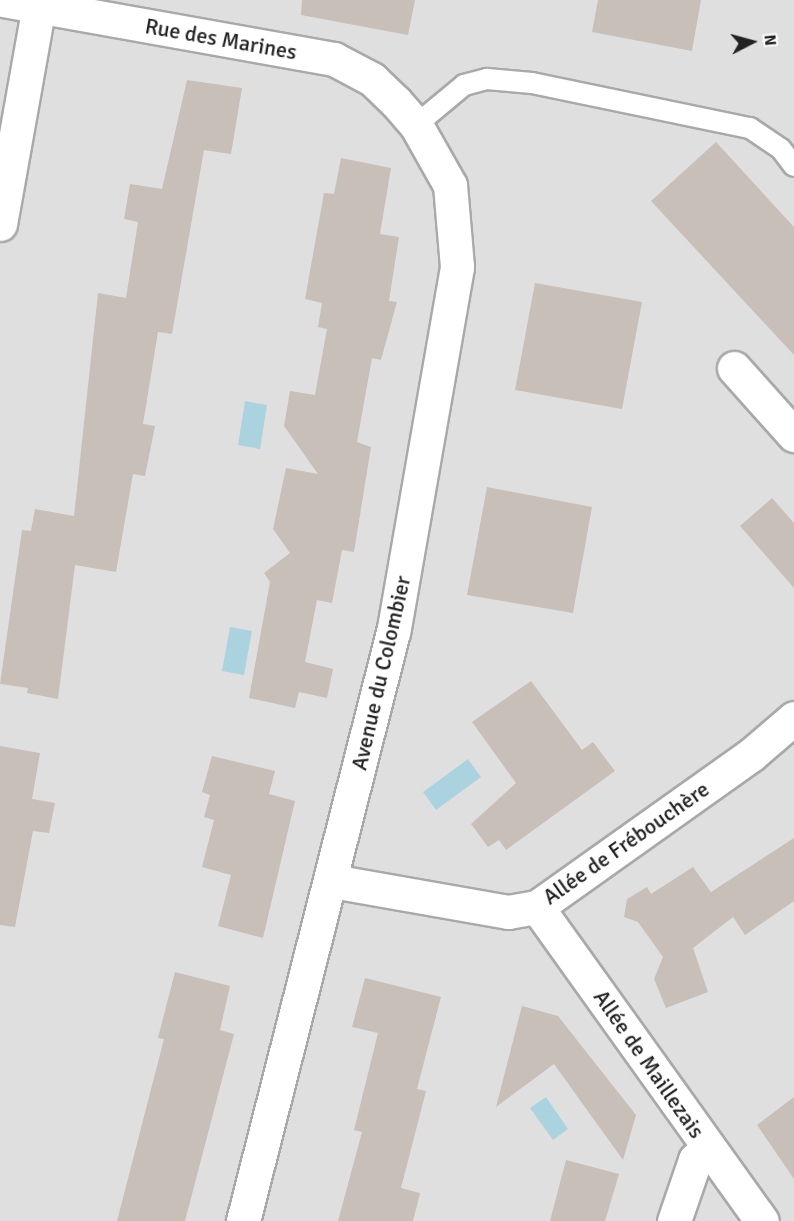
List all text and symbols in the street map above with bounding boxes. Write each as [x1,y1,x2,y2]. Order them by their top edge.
north arrow [722,12,782,72]
street label: Rue des Marines [143,13,299,65]
text: N [759,34,780,47]
street label: Avenue du Colombier [346,573,416,773]
street label: Allée de Frébouchère [538,776,714,910]
street label: Allée de Maillezais [588,985,710,1143]

